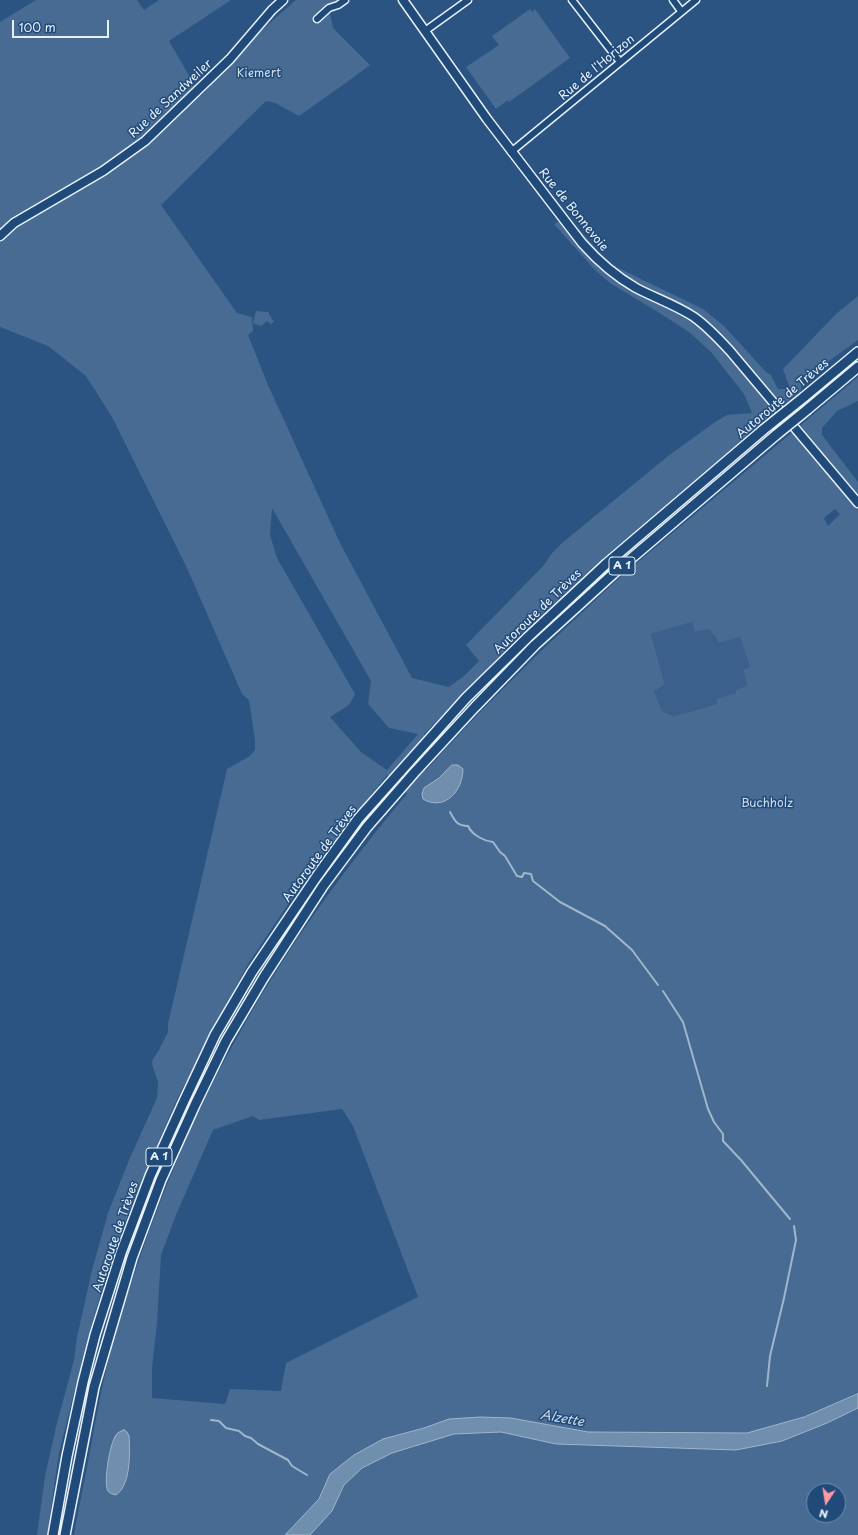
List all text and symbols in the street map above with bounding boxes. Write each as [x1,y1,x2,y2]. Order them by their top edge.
scale bar [14,12,111,38]
text: 100 m [19,18,56,36]
street label: Rue de l'Horizon [556,32,638,104]
street label: Rue de Sandweiler [126,57,216,141]
park label: Kiemert [237,67,281,81]
street label: Rue de Bonnevoie [535,166,611,254]
street label: Autoroute de Trèves [734,356,832,442]
road number: A 1 [609,557,635,575]
street label: Autoroute de Trèves [491,567,585,657]
park label: Buchholz [741,797,793,811]
street label: Autoroute de Trèves [280,803,360,905]
road number: A 1 [146,1148,172,1166]
street label: Autoroute de Trèves [90,1180,142,1294]
water label: Alzette [539,1407,585,1431]
north arrow [806,1483,846,1523]
text: N [818,1505,830,1523]

